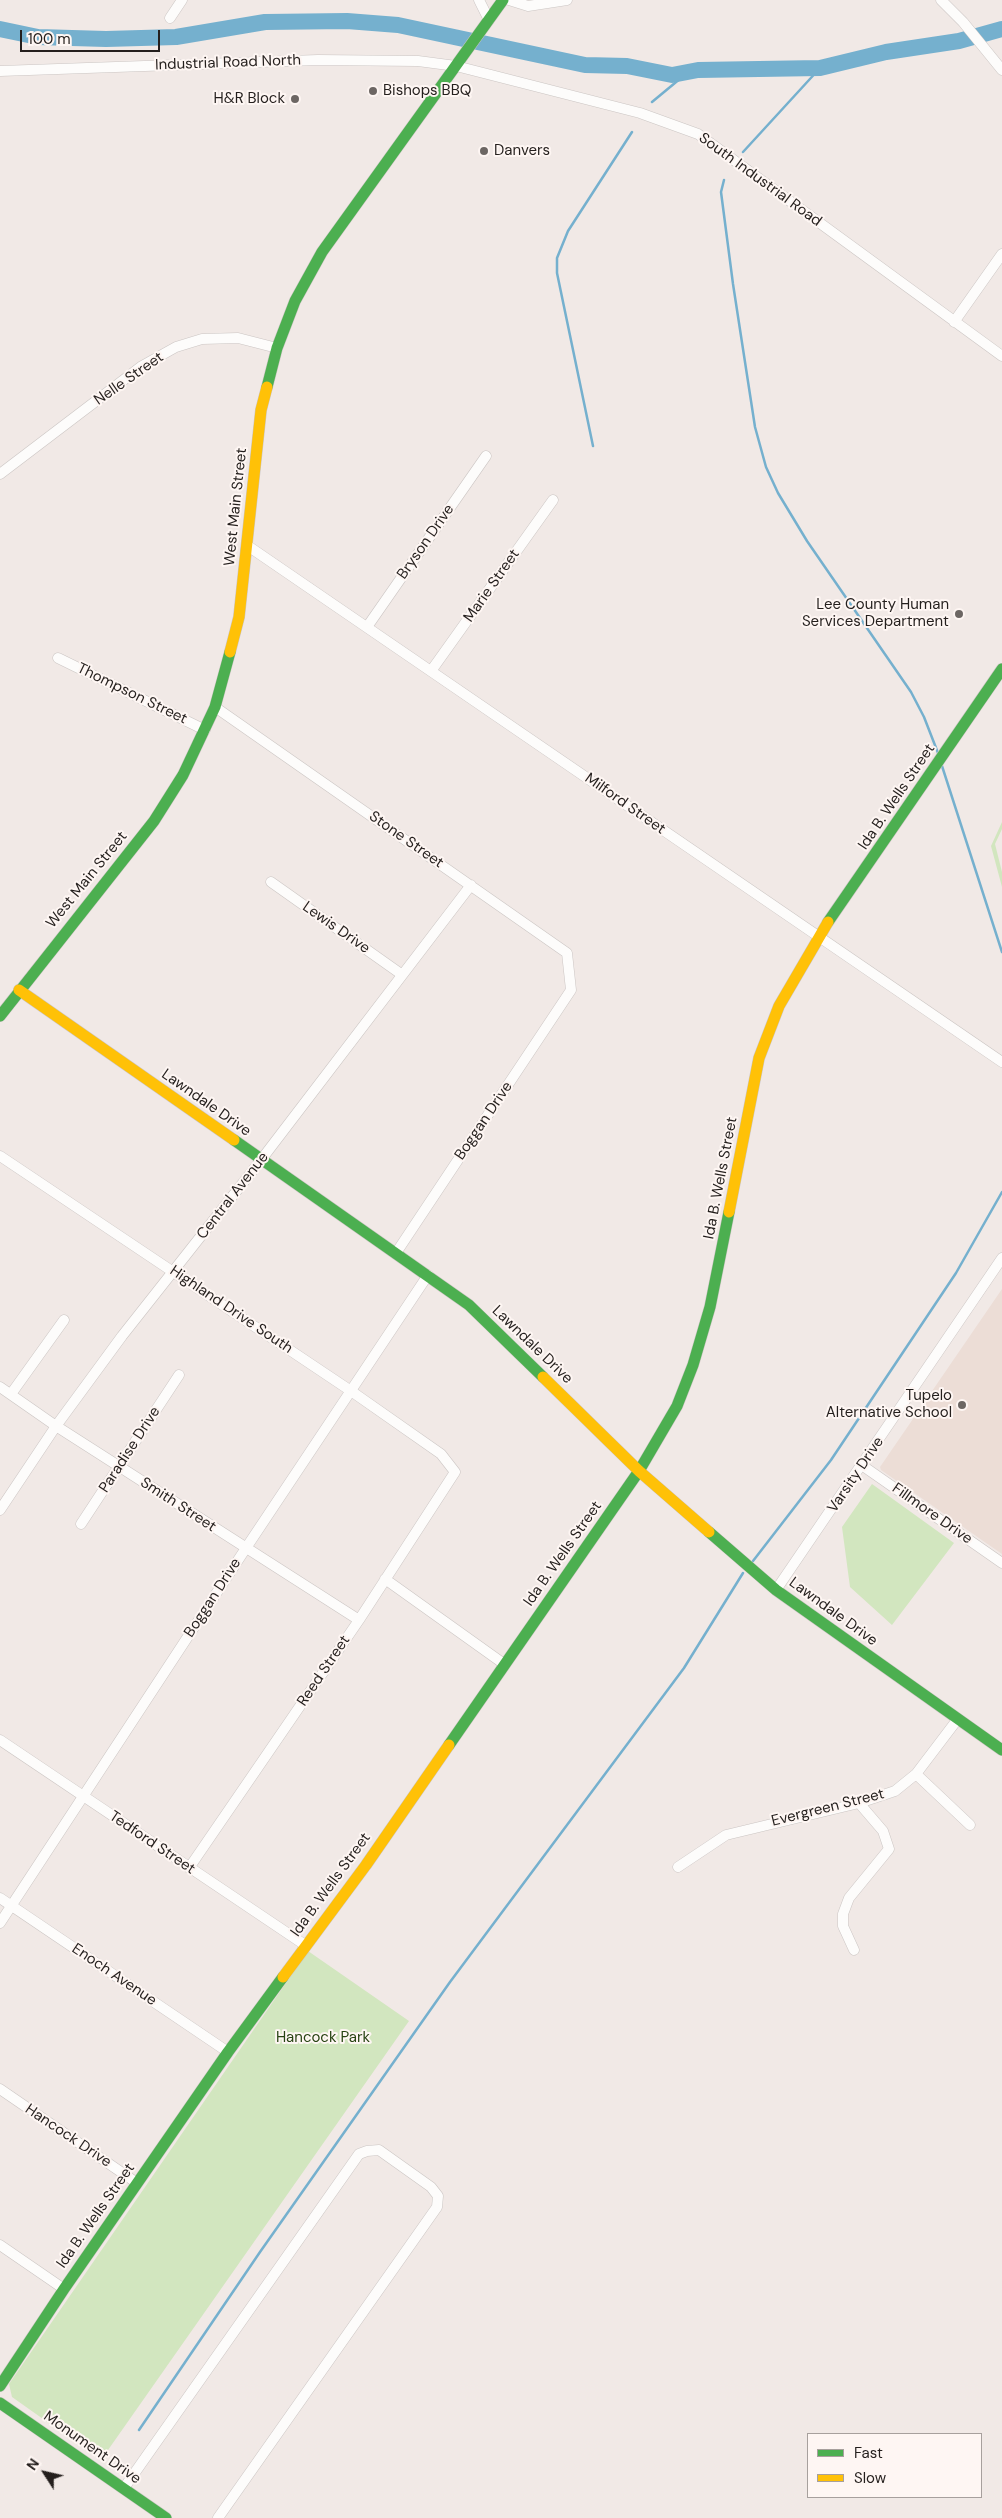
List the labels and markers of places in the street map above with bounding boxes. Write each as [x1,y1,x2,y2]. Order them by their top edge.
place label: Bishops BBQ [383,82,471,100]
marker: Bishops BBQ [367,85,379,97]
place label: H&R Block [213,90,285,108]
marker: H&R Block [289,93,301,105]
place label: Danvers [494,142,550,160]
marker: Danvers [478,145,490,157]
place label: Lee County Human Services Department [802,596,949,631]
marker: Lee County Human Services Department [953,608,965,620]
place label: Tupelo Alternative School [826,1387,952,1422]
marker: Tupelo Alternative School [956,1399,968,1411]

